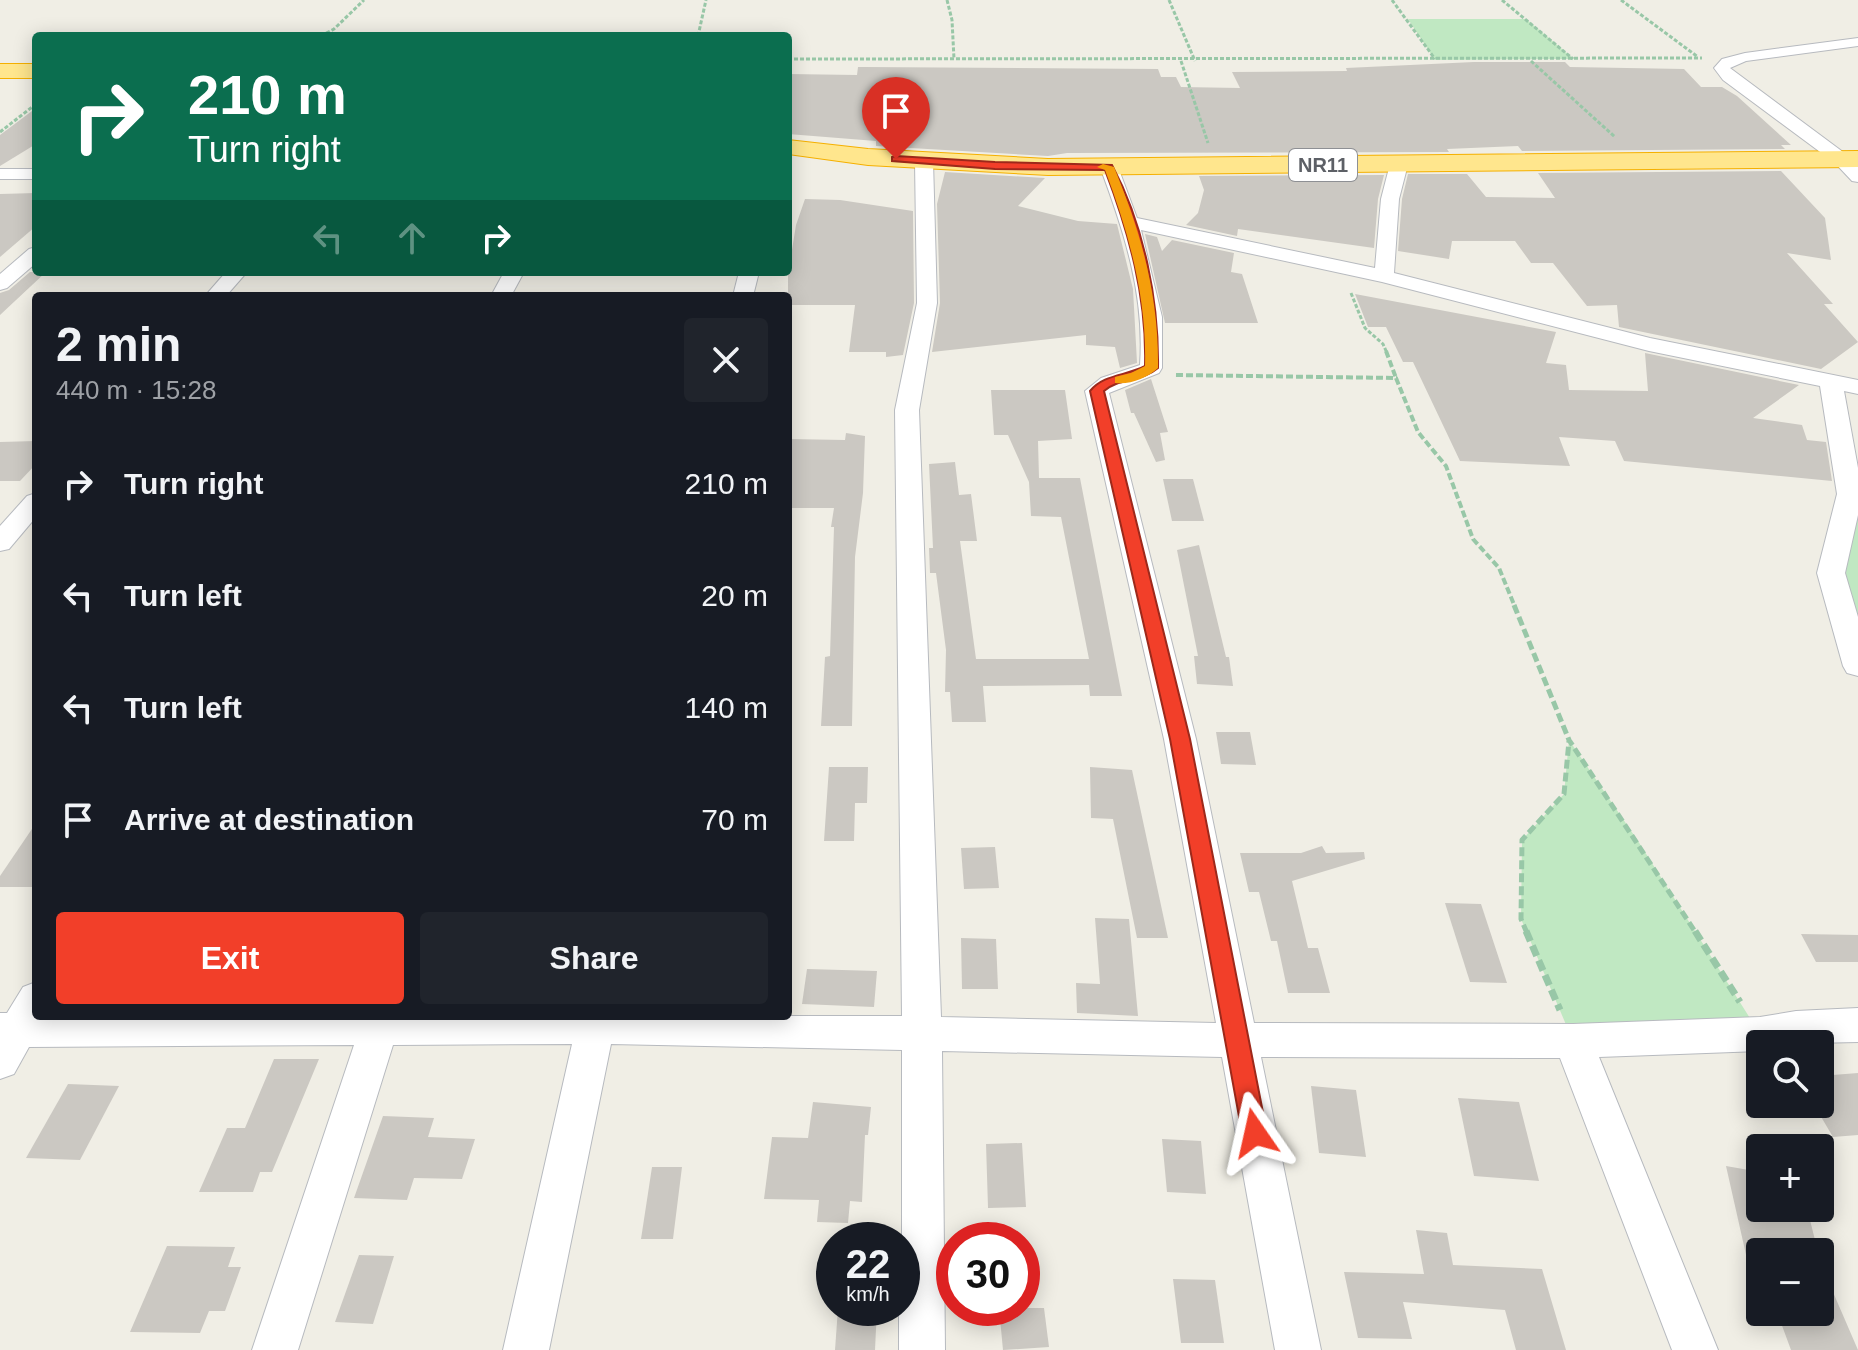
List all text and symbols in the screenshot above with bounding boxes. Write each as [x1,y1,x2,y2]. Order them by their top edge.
text: 210 m [188,63,347,126]
icon: right [56,64,160,168]
pin [862,77,930,159]
icon: arrive [874,89,918,133]
text: Turn right [188,129,341,170]
road number: NR11 [1289,149,1357,181]
icon: left [306,216,350,260]
icon: ahead [390,216,434,260]
icon: right [474,216,518,260]
text: 2 min [56,318,181,371]
button: close [684,318,768,402]
text: 440 m · 15:28 [56,375,216,405]
icon: right [56,462,100,506]
text: Turn right [124,467,263,500]
text: 210 m [685,467,768,500]
icon: left [56,574,100,618]
text: Turn left [124,579,242,612]
text: 20 m [701,579,768,612]
icon: left [56,686,100,730]
text: Turn left [124,691,242,724]
text: 140 m [685,691,768,724]
icon: arrive [56,798,100,842]
text: Arrive at destination [124,803,414,836]
text: 70 m [701,803,768,836]
button: Exit [56,912,404,1004]
button: Share [420,912,768,1004]
map controls [1746,1030,1834,1326]
button: search [1746,1030,1834,1118]
position arrow [1213,1091,1297,1175]
button: + [1746,1134,1834,1222]
speed limit sign: 30 [936,1222,1040,1326]
button: − [1746,1238,1834,1326]
text: 22 [846,1242,890,1286]
text: km/h [846,1283,890,1305]

